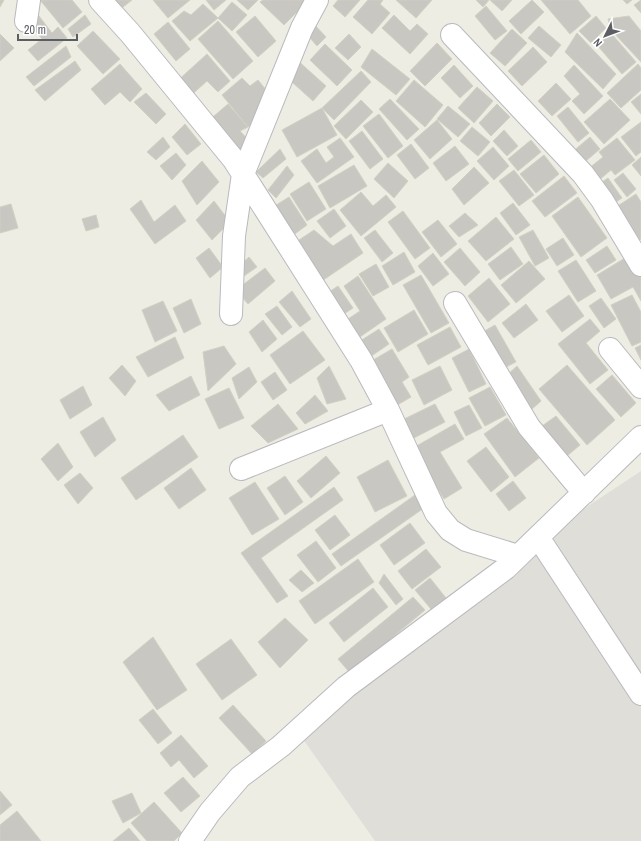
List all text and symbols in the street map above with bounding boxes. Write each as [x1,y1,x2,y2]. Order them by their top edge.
scale bar [18,16,77,42]
north arrow [585,16,625,56]
text: 20 m [24,22,46,38]
text: N [590,36,605,50]

